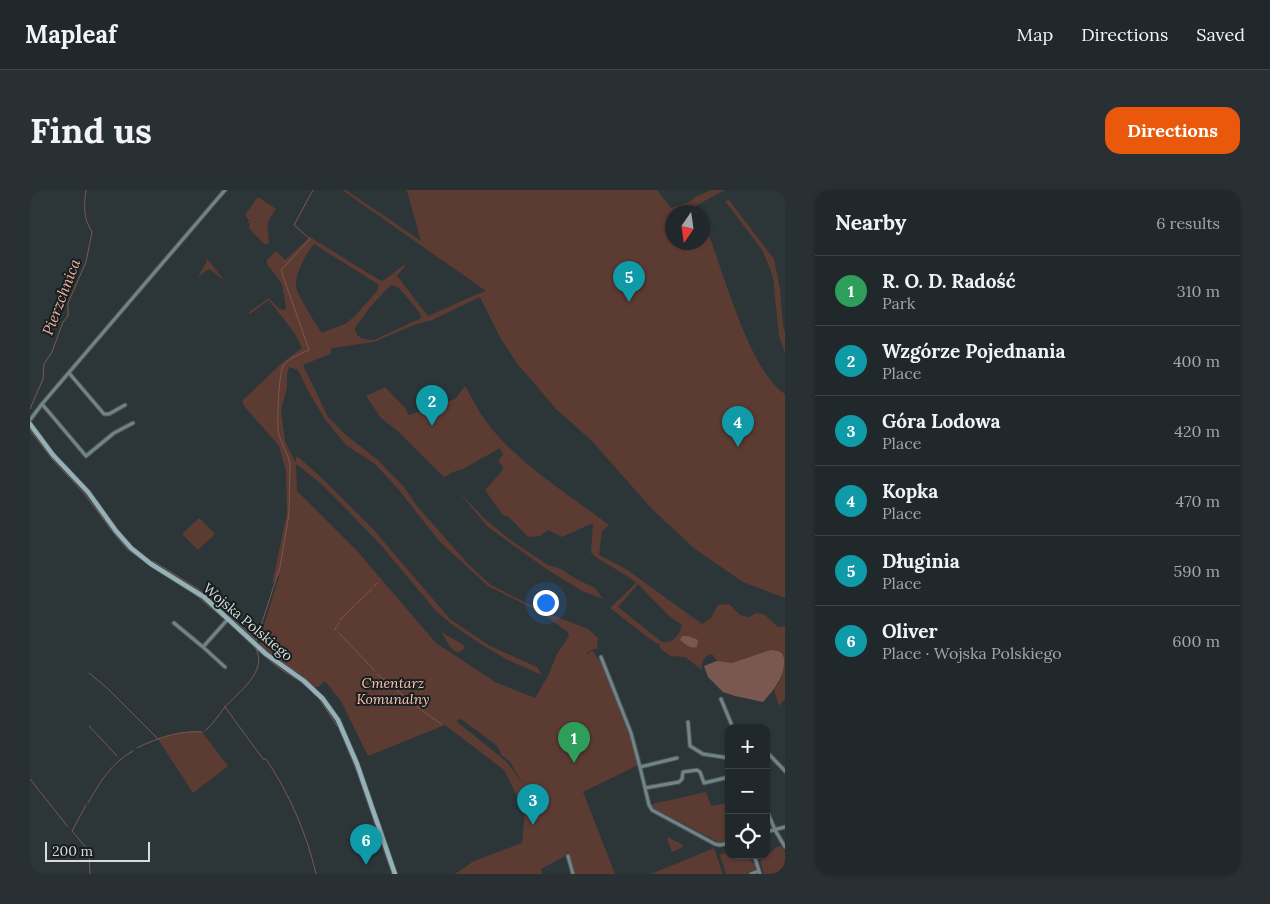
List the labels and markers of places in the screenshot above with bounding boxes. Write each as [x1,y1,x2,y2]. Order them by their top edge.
pin: 5 [613,261,645,302]
pin: 2 [416,385,448,426]
pin: 4 [722,406,754,447]
pin: 1 [558,722,590,763]
pin: 3 [517,784,549,825]
pin: 6 [350,824,382,865]

